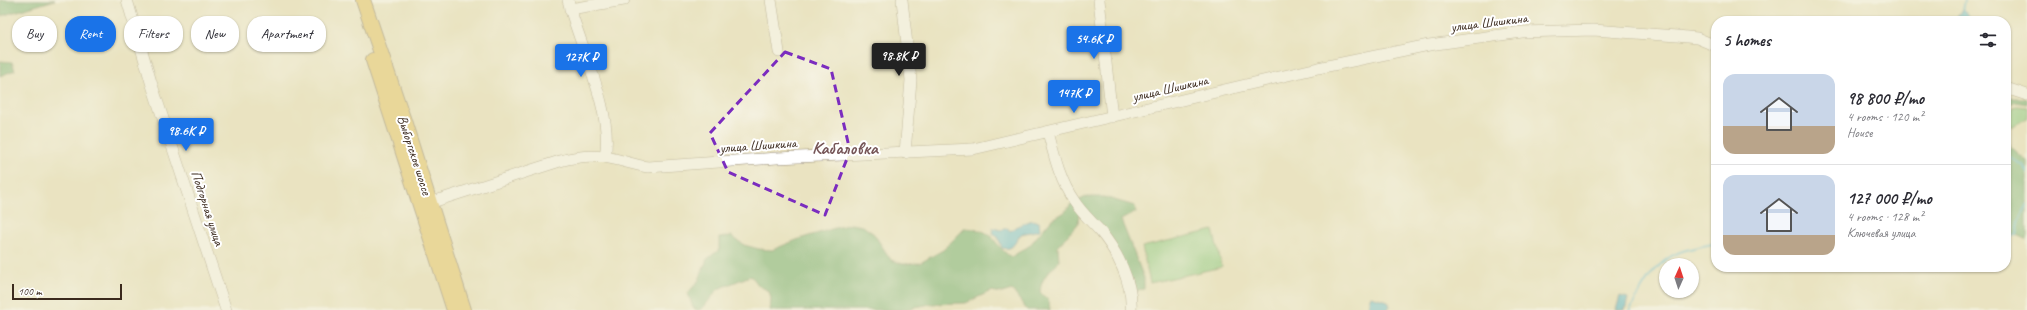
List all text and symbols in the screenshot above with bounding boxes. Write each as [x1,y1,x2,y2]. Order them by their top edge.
street label: улица Шишкина [1449,9,1530,36]
chip: Buy [12,16,57,52]
chip: Rent [65,16,116,52]
chip: Filters [124,16,183,52]
chip: New [191,16,239,52]
chip: Apartment [247,16,326,52]
pin: 54.6K ₽ [1057,26,1131,60]
icon: filters [1977,29,1999,51]
text: 5 homes [1723,30,1771,51]
text: 54.6K ₽ [1076,31,1112,47]
pin: 98.8K ₽ [862,43,936,77]
pin: 127K ₽ [548,44,614,78]
text: 98.8K ₽ [881,48,917,64]
text: 127K ₽ [564,49,598,65]
street label: улица Шишкина [1130,71,1211,106]
pin: 147K ₽ [1041,80,1107,114]
text: 147K ₽ [1057,85,1091,101]
text: 98 800 ₽/mo [1847,88,1924,109]
icon: home [1755,90,1803,138]
text: 4 rooms · 120 m² [1847,109,1923,125]
street label: Выборгское шоссе [394,113,436,198]
pin: 98.6K ₽ [149,118,223,152]
text: 98.6K ₽ [168,123,204,139]
text: House [1847,125,1872,141]
street label: улица Шишкина [718,134,798,157]
district label: Кабаловка [812,137,880,159]
street label: Подгорная улица [187,169,228,249]
text: 127 000 ₽/mo [1847,188,1932,209]
icon: home [1755,191,1803,239]
text: 4 rooms · 128 m² [1847,209,1923,225]
text: Ключевая улица [1847,225,1915,241]
north arrow [1659,258,1699,298]
map controls [1659,258,1699,298]
scale bar [12,282,122,301]
text: 100 m [18,284,42,298]

